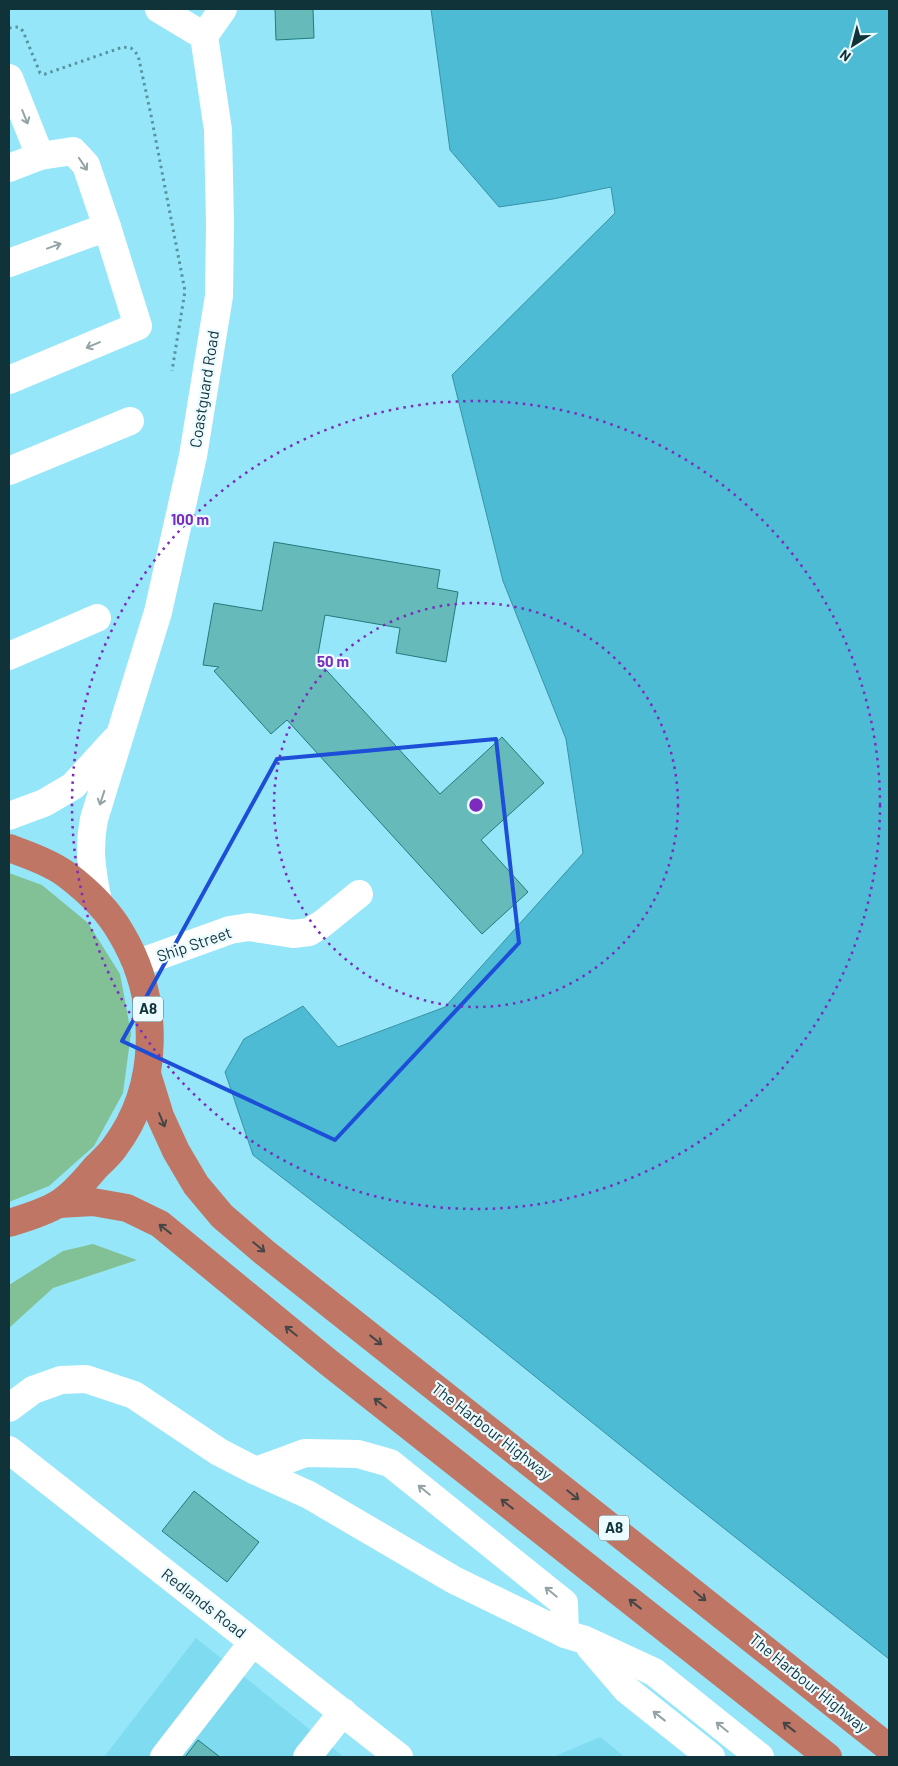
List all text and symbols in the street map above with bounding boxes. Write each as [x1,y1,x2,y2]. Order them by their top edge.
north arrow [828,20,878,70]
text: N [836,46,854,66]
one-way arrow [20,109,30,124]
one-way arrow [78,157,89,171]
one-way arrow [46,241,62,250]
street label: Coastguard Road [185,329,222,449]
one-way arrow [86,341,101,350]
text: 100 m [171,510,209,528]
text: 50 m [317,652,349,670]
one-way arrow [96,789,106,805]
centre of rings [467,796,485,814]
street label: Ship Street [154,922,234,965]
road number: A8 [133,996,163,1022]
one-way arrow [157,1112,167,1127]
one-way arrow [159,1223,172,1234]
one-way arrow [252,1242,265,1253]
one-way arrow [284,1326,297,1337]
one-way arrow [369,1335,382,1346]
street label: The Harbour Highway [428,1378,557,1484]
one-way arrow [374,1397,387,1408]
one-way arrow [418,1484,431,1495]
one-way arrow [566,1490,579,1501]
one-way arrow [501,1498,514,1509]
road number: A8 [599,1516,629,1540]
street label: Redlands Road [158,1564,250,1642]
one-way arrow [544,1586,557,1597]
one-way arrow [693,1591,706,1602]
one-way arrow [628,1599,641,1610]
street label: The Harbour Highway [746,1629,873,1737]
one-way arrow [653,1711,666,1722]
one-way arrow [716,1721,729,1732]
one-way arrow [783,1722,796,1733]

